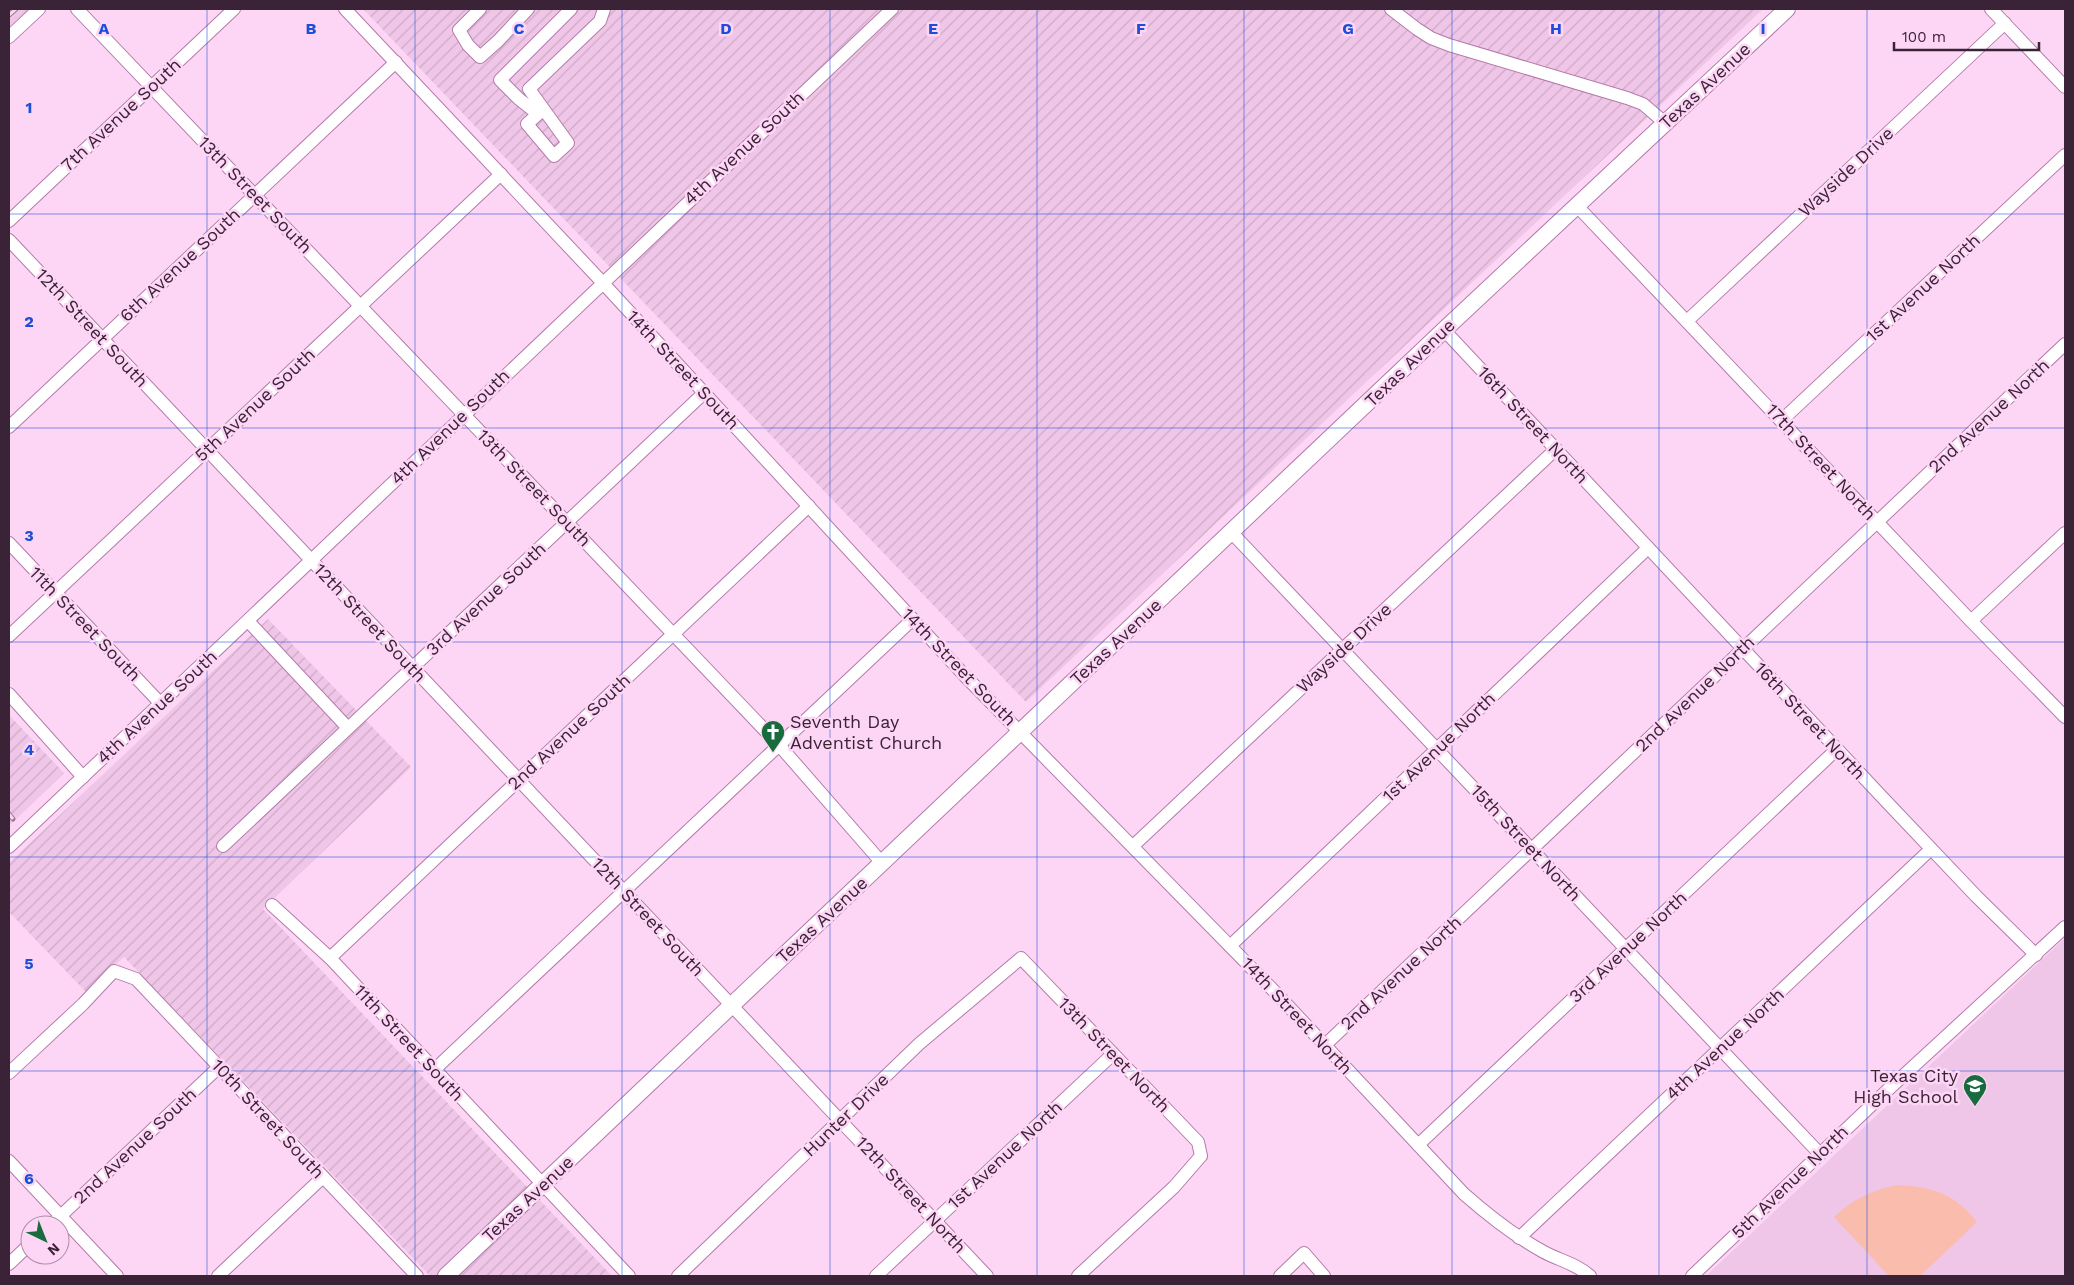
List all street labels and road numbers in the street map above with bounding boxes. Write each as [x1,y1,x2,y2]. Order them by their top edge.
street label: Texas Avenue [1655,38,1755,133]
street label: 7th Avenue South [56,54,185,176]
street label: 4th Avenue South [679,86,808,209]
street label: Wayside Drive [1794,122,1897,221]
street label: 13th Street South [194,132,317,258]
street label: 6th Avenue South [115,203,244,326]
street label: 1st Avenue North [1861,229,1984,346]
street label: 12th Street South [32,264,153,391]
street label: 14th Street South [623,306,744,434]
street label: Texas Avenue [1360,314,1459,411]
street label: 5th Avenue South [190,344,319,466]
street label: 2nd Avenue North [1924,354,2053,477]
street label: 16th Street North [1474,362,1593,488]
street label: 4th Avenue South [386,365,513,489]
street label: 17th Street North [1762,399,1881,524]
street label: 13th Street South [473,425,596,551]
street label: 3rd Avenue South [421,538,550,660]
street label: 12th Street South [310,559,431,686]
street label: 11th Street South [25,562,145,685]
street label: Texas Avenue [1066,594,1166,689]
street label: Wayside Drive [1292,598,1395,697]
street label: 14th Street South [898,604,1021,730]
street label: 2nd Avenue North [1631,631,1759,756]
street label: 4th Avenue South [92,645,221,768]
street label: 16th Street North [1751,658,1870,784]
street label: 2nd Avenue South [503,669,634,794]
street label: 1st Avenue North [1378,687,1499,806]
street label: 15th Street North [1467,780,1586,905]
street label: 12th Street South [588,853,709,980]
street label: Texas Avenue [772,872,872,967]
street label: 3rd Avenue North [1564,887,1691,1007]
street label: 2nd Avenue North [1336,911,1465,1034]
street label: 14th Street North [1238,953,1357,1079]
street label: 11th Street South [350,980,469,1105]
street label: 4th Avenue North [1661,983,1788,1104]
street label: 13th Street North [1054,993,1175,1117]
street label: 10th Street South [208,1055,329,1183]
street label: Hunter Drive [798,1069,893,1161]
street label: 2nd Avenue South [69,1083,200,1208]
street label: 1st Avenue North [943,1096,1066,1213]
street label: 5th Avenue North [1727,1121,1852,1243]
street label: 12th Street North [852,1132,971,1257]
street label: Texas Avenue [478,1151,578,1246]

